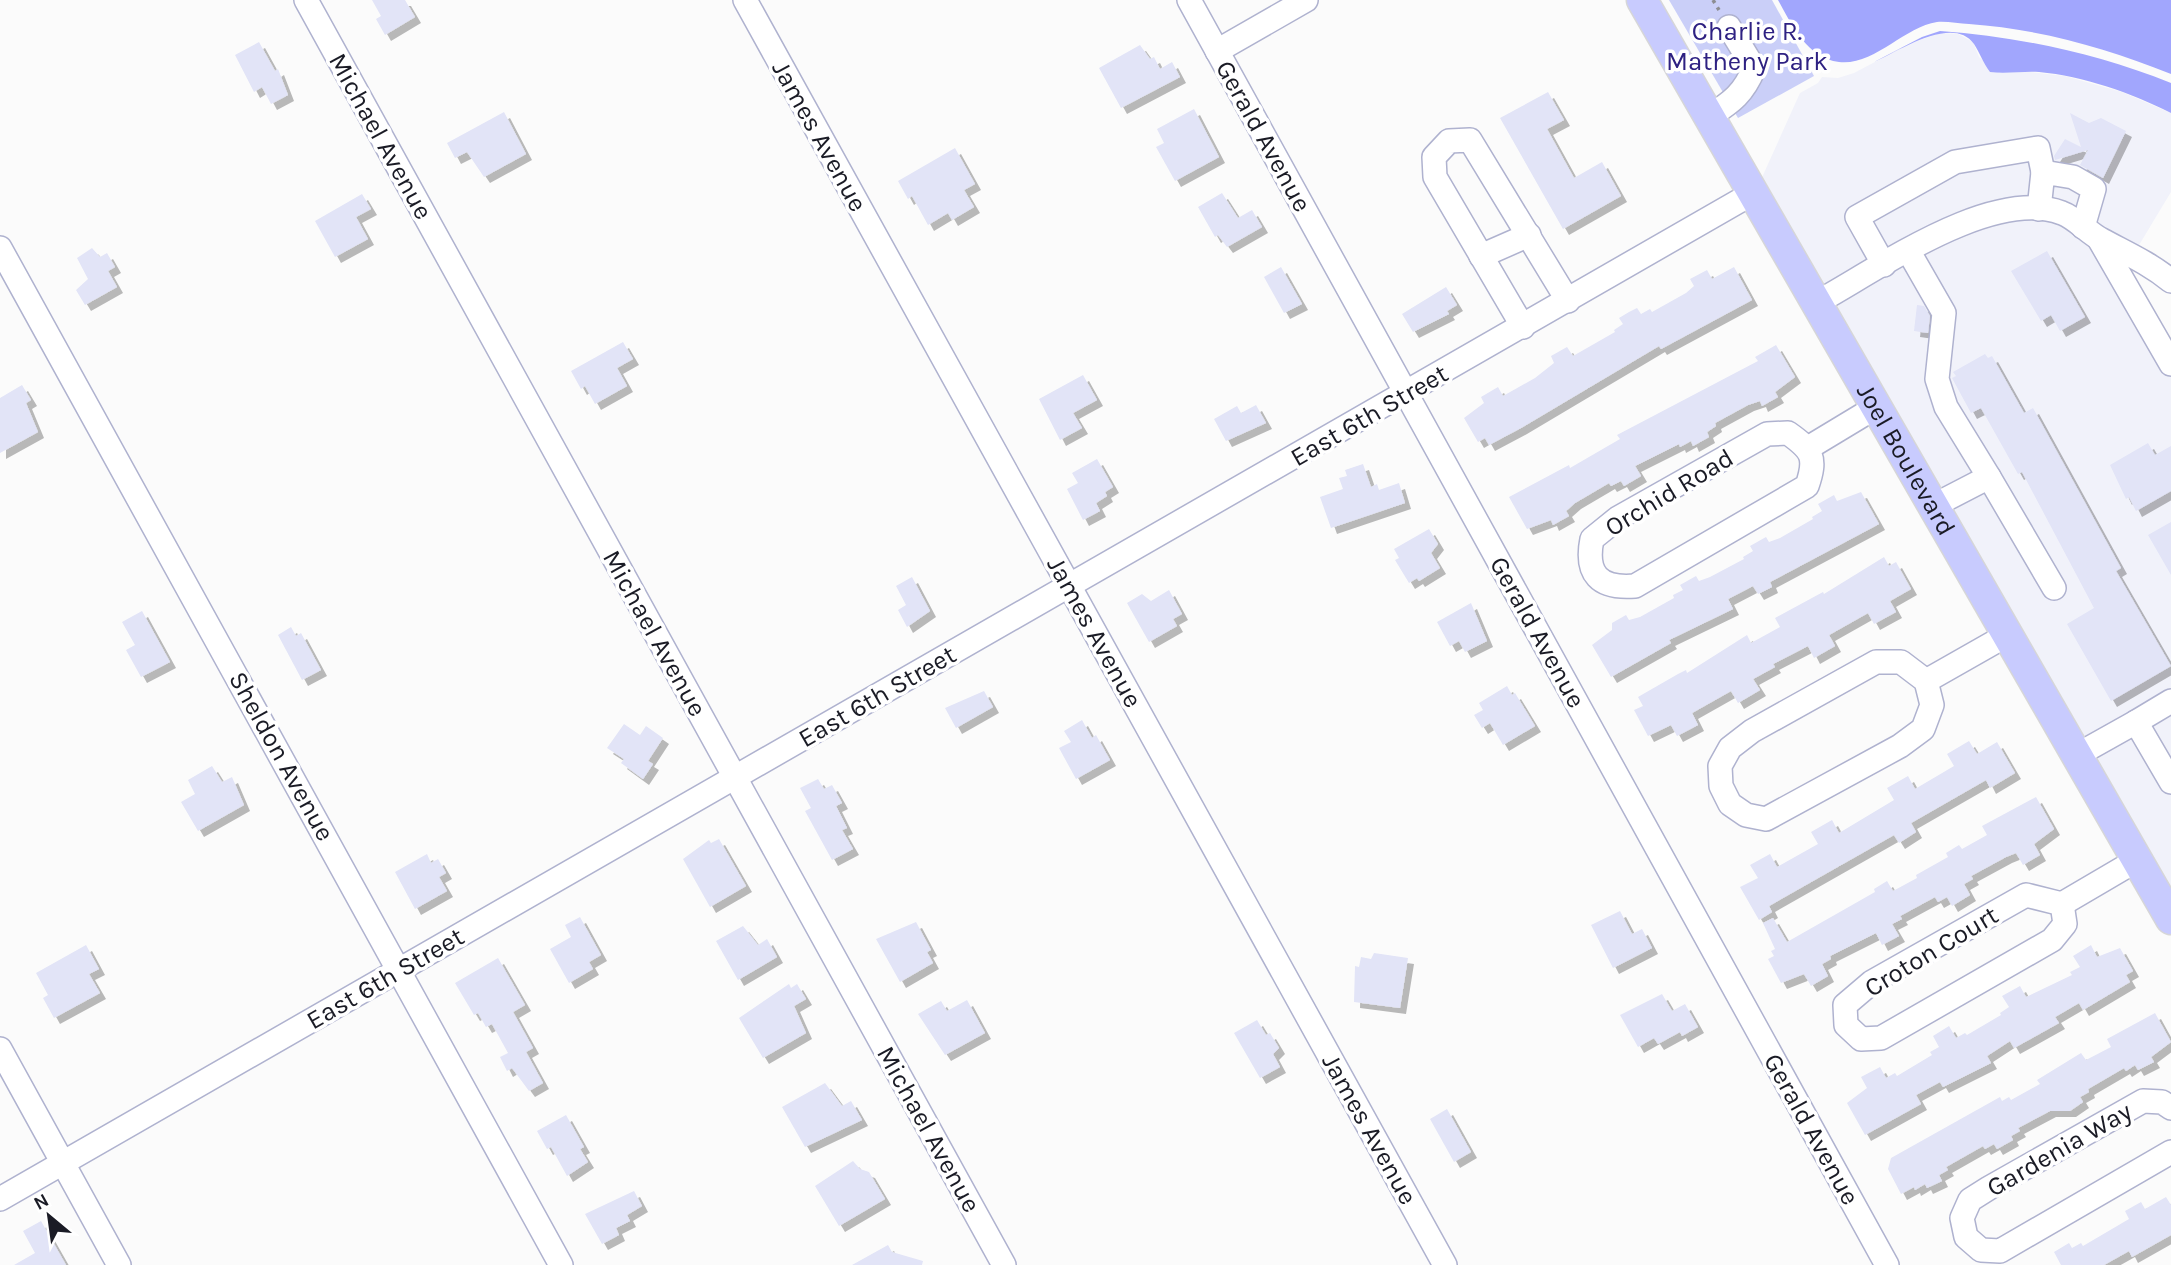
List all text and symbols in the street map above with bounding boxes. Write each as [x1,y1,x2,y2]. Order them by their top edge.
park label: Charlie R. Matheny Park [1666,16,1828,77]
street label: Michael Avenue [322,48,439,225]
street label: James Avenue [765,55,874,217]
street label: Gerald Avenue [1209,55,1318,217]
street label: East 6th Street [1285,358,1454,473]
street label: Joel Boulevard [1850,378,1962,541]
street label: Orchid Road [1599,442,1739,543]
street label: Michael Avenue [596,545,713,722]
street label: James Avenue [1040,551,1149,713]
street label: Gerald Avenue [1483,551,1592,713]
street label: East 6th Street [793,639,962,754]
street label: Sheldon Avenue [222,666,341,846]
street label: Croton Court [1859,899,2004,1003]
street label: East 6th Street [301,921,470,1036]
street label: Michael Avenue [870,1041,987,1218]
street label: James Avenue [1315,1048,1424,1210]
street label: Gerald Avenue [1757,1048,1866,1210]
street label: Gardenia Way [1981,1096,2137,1203]
north arrow [14,1181,84,1251]
text: N [30,1189,53,1215]

